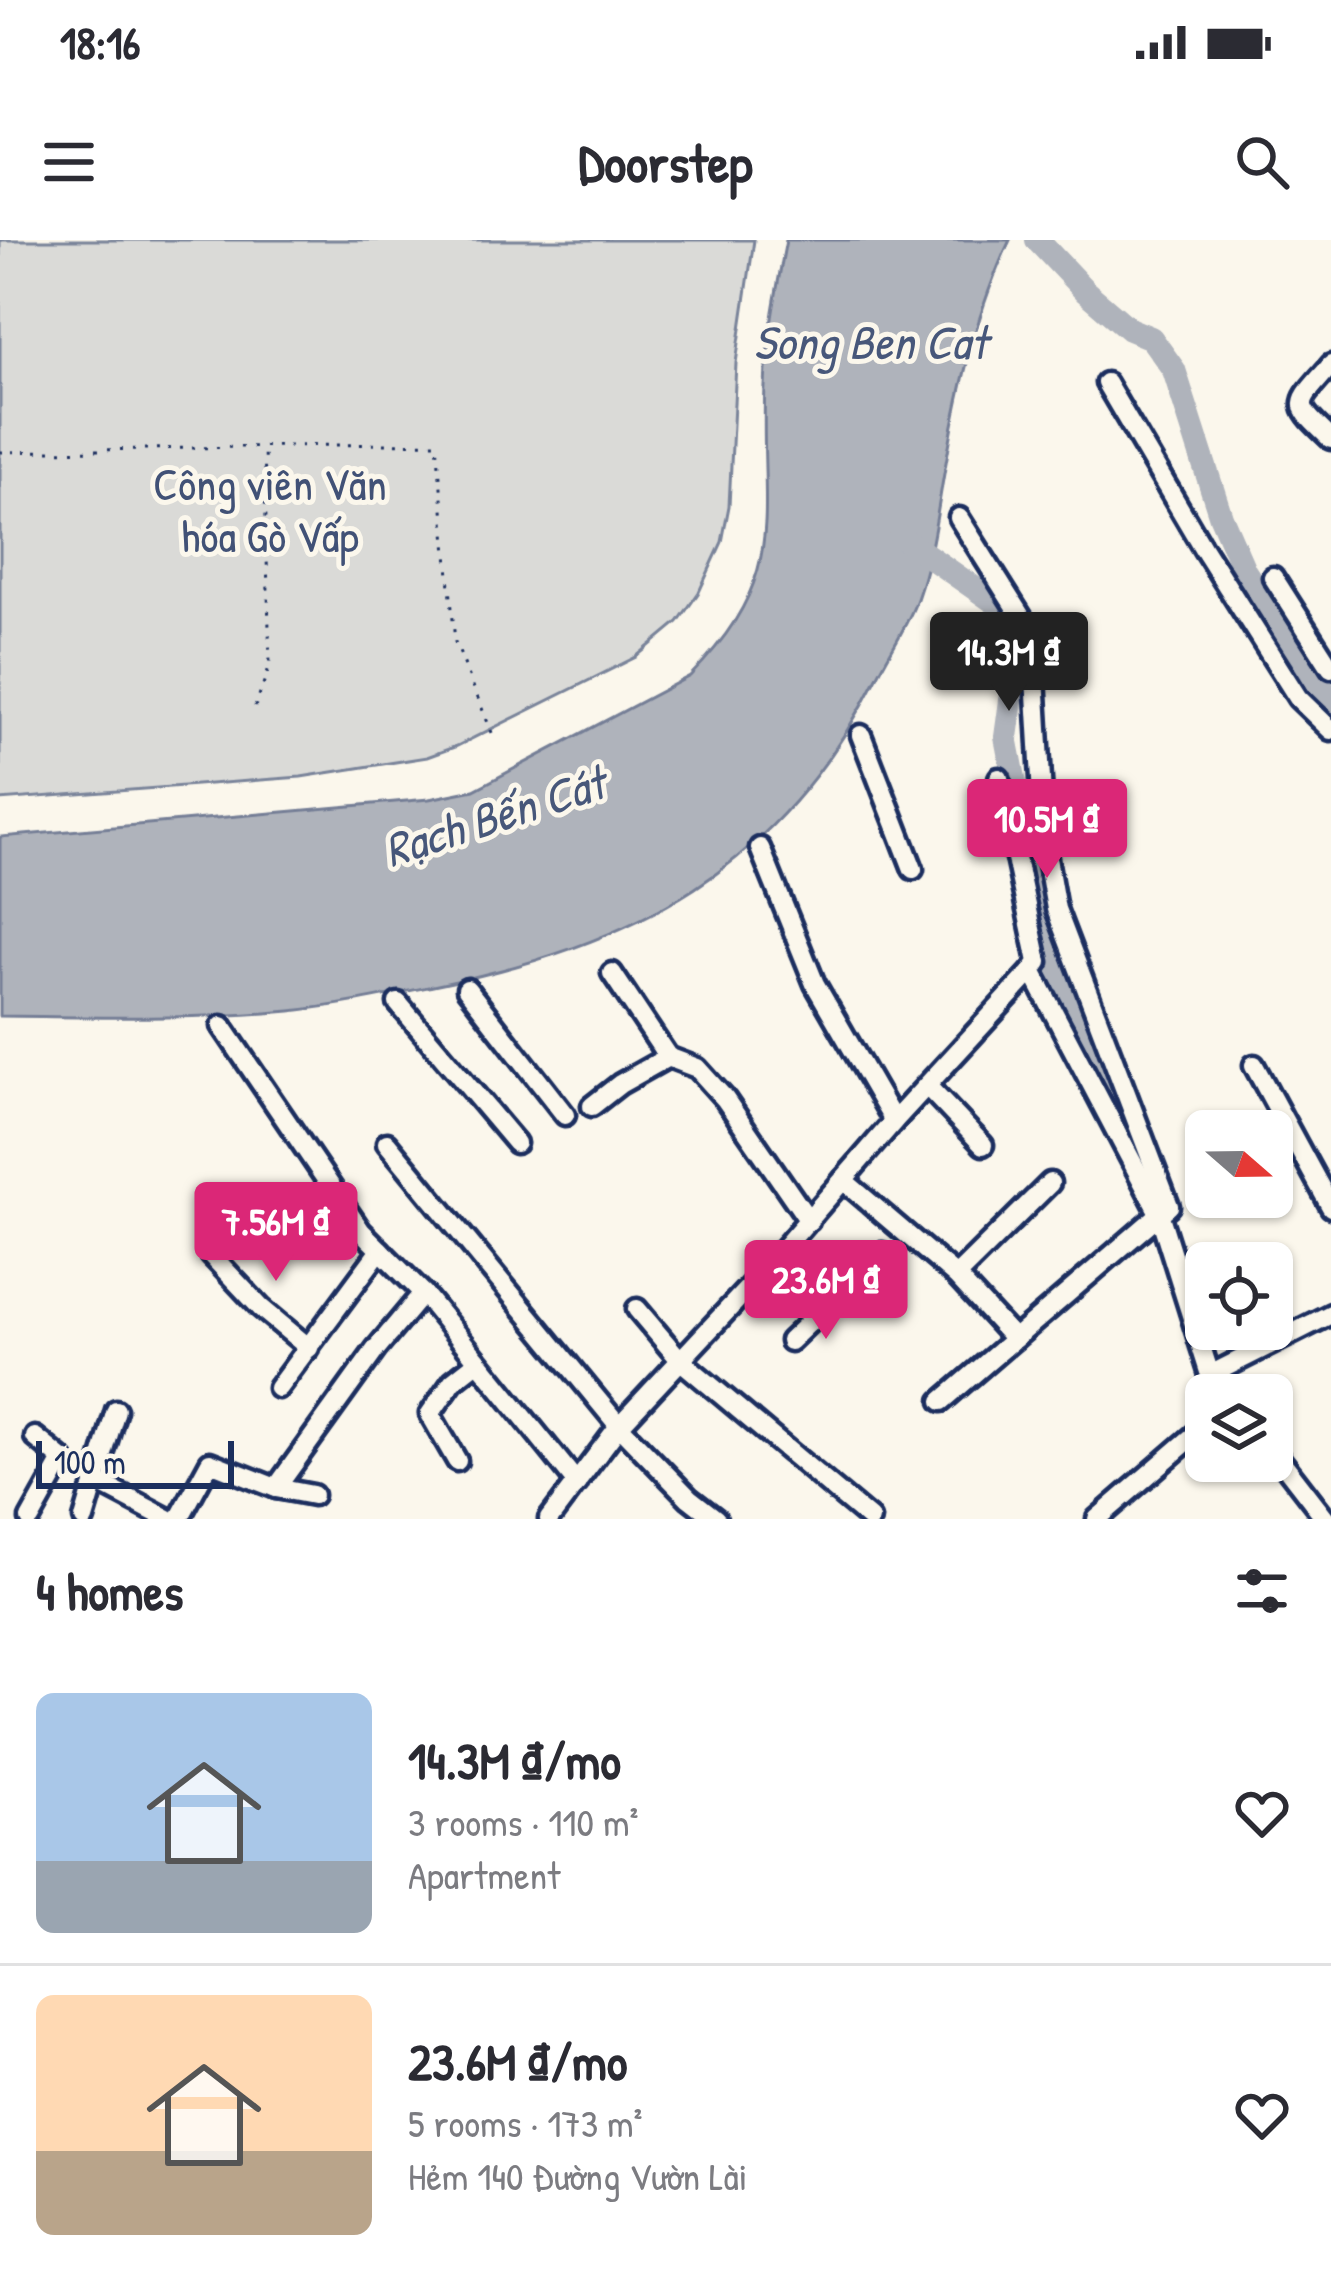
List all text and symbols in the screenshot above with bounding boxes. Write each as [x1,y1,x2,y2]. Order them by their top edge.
text: 18:16 [60,12,141,73]
text: Doorstep [579,126,752,199]
icon: menu [36,129,102,195]
icon: search [1229,129,1295,195]
water label: Song Ben Cat [753,309,993,374]
park label: Công viên Văn hóa Gò Vấp [153,453,387,566]
pin: 14.3M ₫ [898,612,1120,714]
text: 14.3M ₫ [957,624,1061,677]
water label: Rạch Bến Cát [375,747,619,882]
pin: 10.5M ₫ [936,779,1158,881]
text: 10.5M ₫ [994,791,1100,844]
north arrow [1185,1110,1293,1218]
map controls [1185,1110,1293,1482]
pin: 7.56M ₫ [165,1182,387,1284]
text: 7.56M ₫ [221,1194,331,1247]
pin: 23.6M ₫ [715,1240,937,1342]
button: locate [1185,1242,1293,1350]
text: 23.6M ₫ [772,1252,880,1305]
button: layers [1185,1374,1293,1482]
scale bar [36,1435,234,1488]
text: 100 m [54,1440,126,1484]
text: 4 homes [36,1557,183,1626]
icon: filters [1229,1558,1295,1624]
text: 14.3M ₫/mo [408,1726,621,1795]
icon: home [132,1741,276,1885]
icon: heart [1229,1780,1295,1846]
text: 3 rooms · 110 m² [408,1795,638,1848]
text: Apartment [408,1848,561,1901]
text: 23.6M ₫/mo [408,2027,627,2096]
icon: home [132,2043,276,2187]
icon: heart [1229,2082,1295,2148]
text: 5 rooms · 173 m² [408,2096,643,2149]
text: Hẻm 140 Đường Vườn Lài [408,2149,748,2202]

